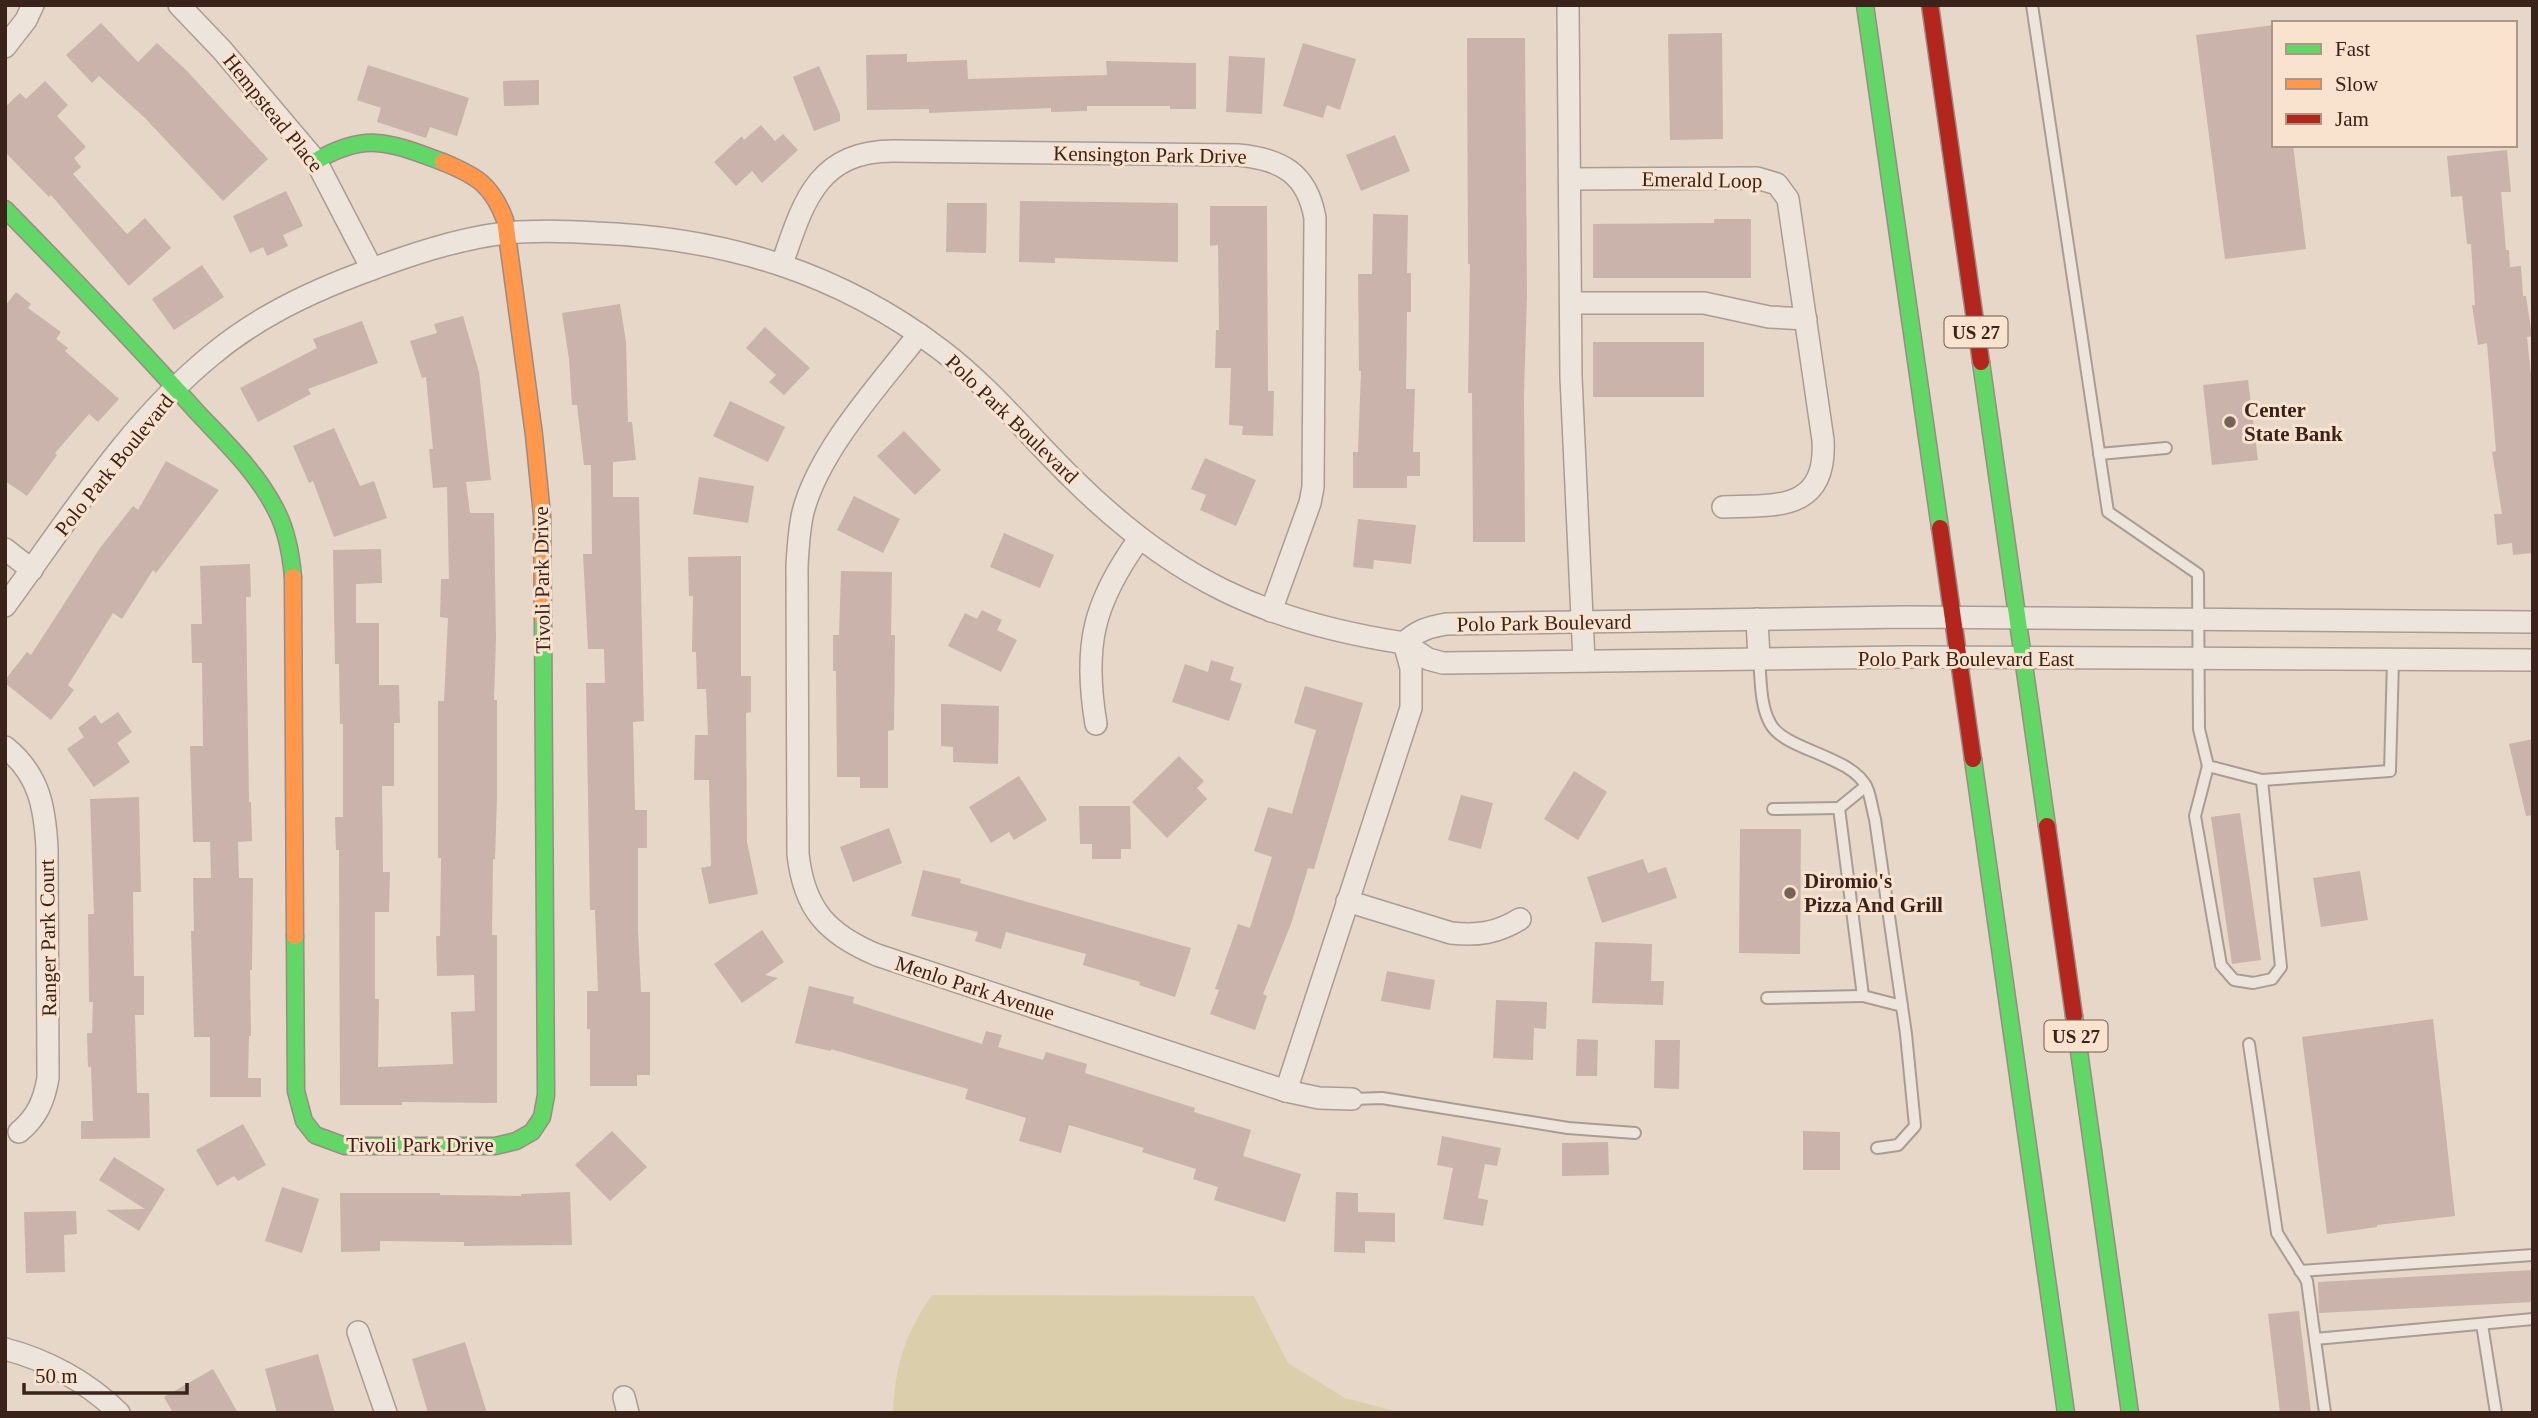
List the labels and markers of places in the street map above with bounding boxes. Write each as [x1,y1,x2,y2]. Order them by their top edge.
place label: Center State Bank [2244,398,2343,446]
marker: Center State Bank [2222,414,2238,430]
place label: Diromio's Pizza And Grill [1804,869,1943,917]
marker: Diromio's Pizza And Grill [1782,885,1798,901]

